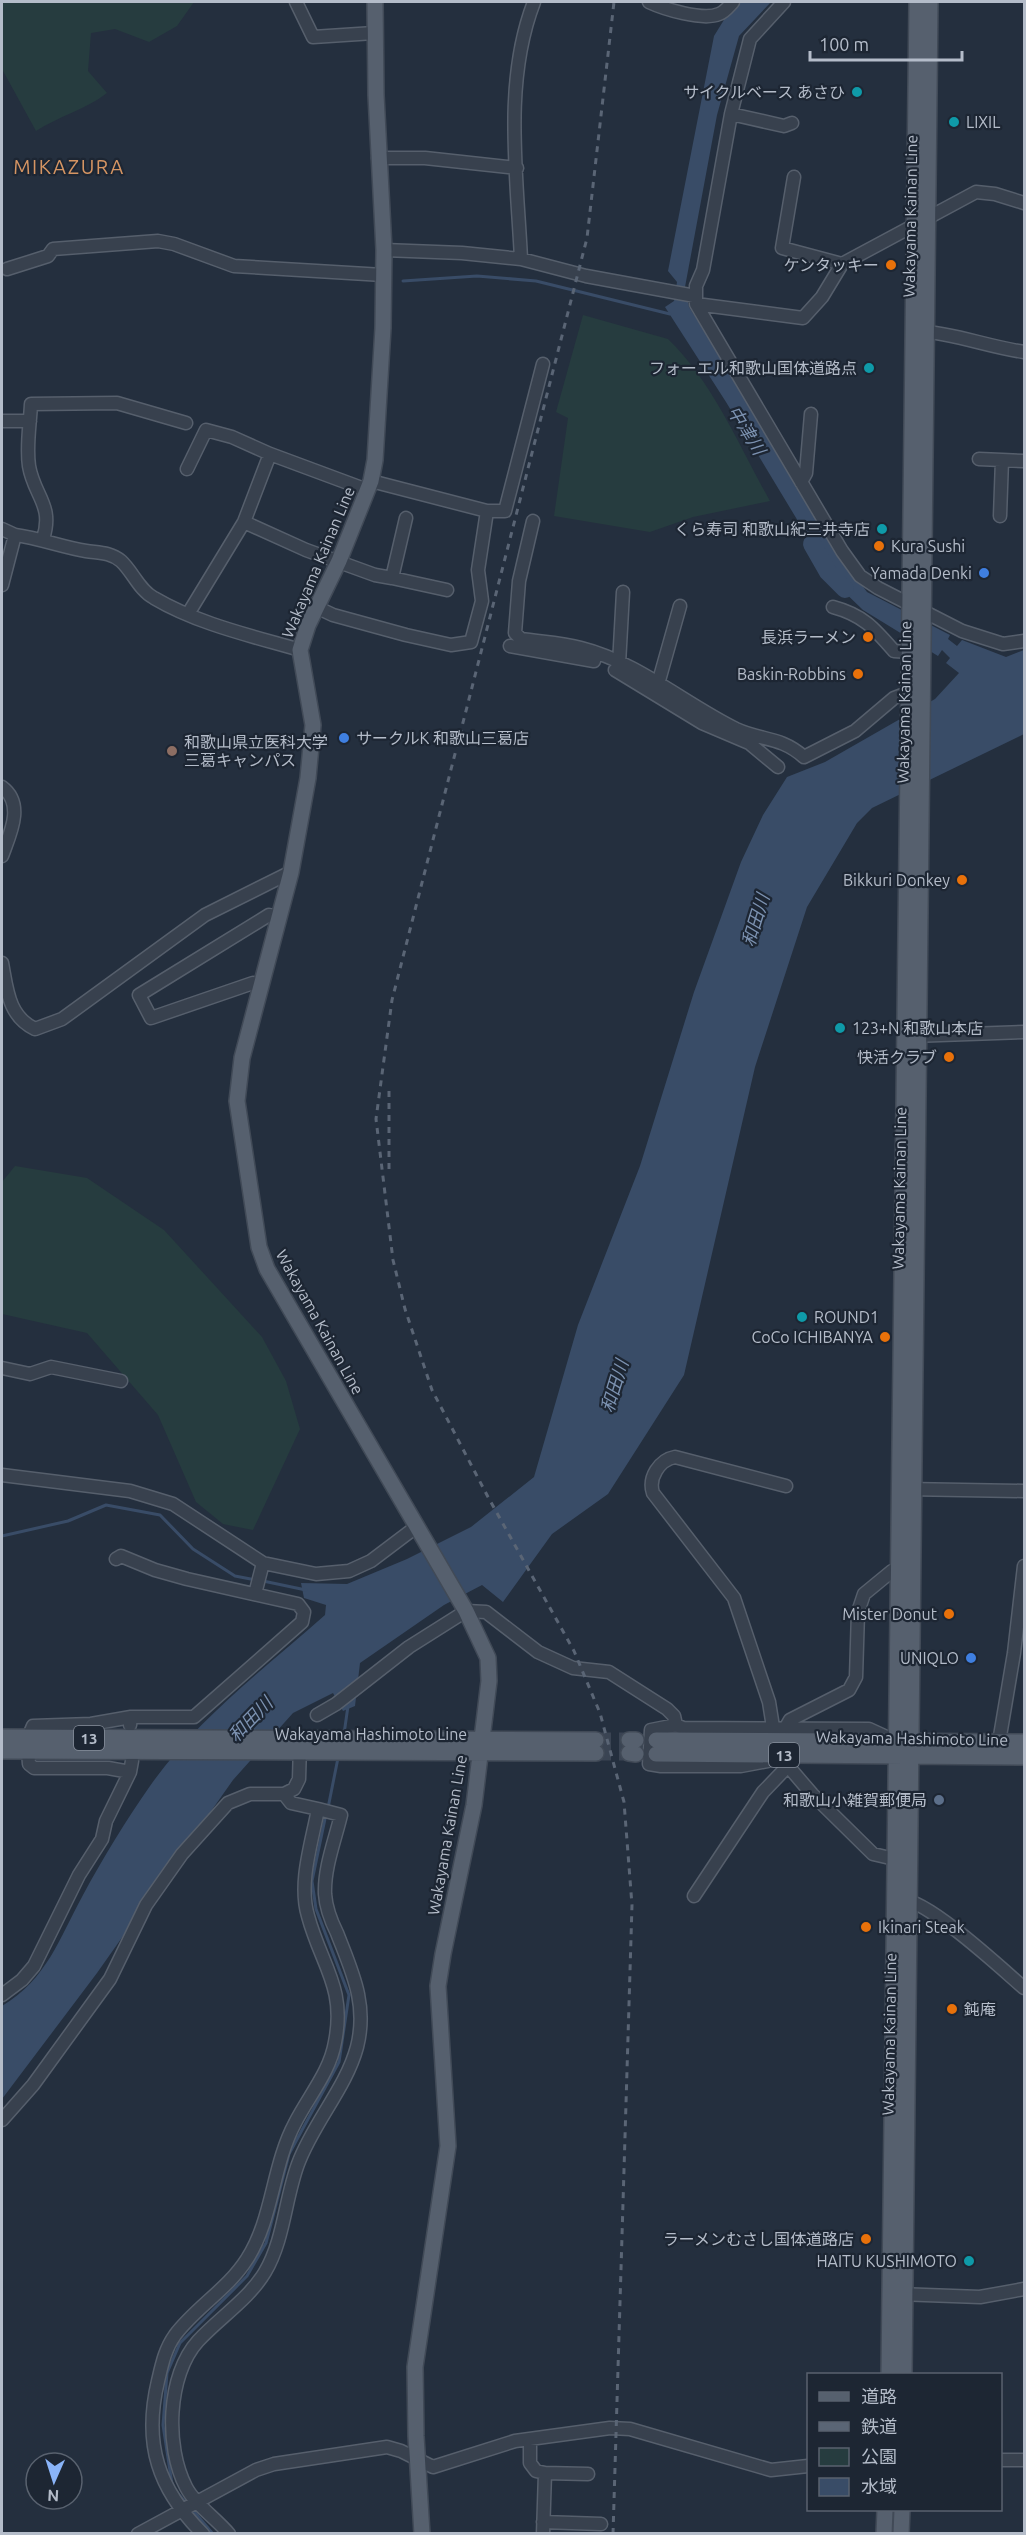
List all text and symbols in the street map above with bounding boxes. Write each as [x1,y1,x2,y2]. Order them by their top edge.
scale bar [810,24,962,62]
text: 100 m [819,34,869,54]
place label: サイクルベース あさひ [683,83,845,101]
marker: サイクルベース あさひ [850,85,864,99]
place label: LIXIL [966,113,1000,131]
marker: LIXIL [947,115,961,129]
street label: Wakayama Kainan Line [900,135,920,297]
district label: MIKAZURA [13,155,125,178]
place label: ケンタッキー [783,256,879,274]
marker: ケンタッキー [884,258,898,272]
place label: フォーエル和歌山国体道路点 [649,359,857,377]
marker: フォーエル和歌山国体道路点 [862,361,876,375]
water label: 中津川 [724,402,771,460]
street label: Wakayama Kainan Line [278,484,358,640]
place label: くら寿司 和歌山紀三井寺店 [674,520,870,538]
marker: くら寿司 和歌山紀三井寺店 [875,522,889,536]
place label: Kura Sushi [891,537,965,555]
marker: Kura Sushi [872,539,886,553]
place label: Yamada Denki [871,564,972,582]
marker: Yamada Denki [977,566,991,580]
street label: Wakayama Kainan Line [894,621,914,783]
place label: 長浜ラーメン [761,628,856,646]
marker: 長浜ラーメン [861,630,875,644]
place label: Baskin-Robbins [737,665,846,683]
marker: Baskin-Robbins [851,667,865,681]
place label: サークルK 和歌山三葛店 [356,729,529,747]
marker: サークルK 和歌山三葛店 [337,731,351,745]
place label: 和歌山県立医科大学 三葛キャンパス [184,733,328,769]
marker: 和歌山県立医科大学 三葛キャンパス [165,744,179,758]
place label: Bikkuri Donkey [843,871,950,889]
marker: Bikkuri Donkey [955,873,969,887]
water label: 和田川 [738,889,773,949]
place label: 123+N 和歌山本店 [852,1019,983,1037]
marker: 123+N 和歌山本店 [833,1021,847,1035]
place label: 快活クラブ [857,1048,937,1066]
marker: 快活クラブ [942,1050,956,1064]
street label: Wakayama Kainan Line [889,1107,909,1269]
street label: Wakayama Kainan Line [273,1247,367,1397]
place label: ROUND1 [814,1308,879,1326]
marker: ROUND1 [795,1310,809,1324]
place label: CoCo ICHIBANYA [751,1328,874,1346]
marker: CoCo ICHIBANYA [878,1330,892,1344]
water label: 和田川 [597,1355,632,1415]
place label: Mister Donut [842,1605,938,1623]
marker: Mister Donut [942,1607,956,1621]
place label: UNIQLO [900,1649,959,1667]
marker: UNIQLO [964,1651,978,1665]
water label: 和田川 [224,1691,277,1745]
street label: Wakayama Hashimoto Line [275,1725,467,1743]
road number: 13 [74,1726,104,1750]
street label: Wakayama Hashimoto Line [816,1727,1008,1749]
road number: 13 [769,1743,799,1767]
street label: Wakayama Kainan Line [424,1753,470,1917]
place label: 和歌山小雑賀郵便局 [783,1791,927,1809]
marker: 和歌山小雑賀郵便局 [932,1793,946,1807]
place label: Ikinari Steak [878,1918,965,1936]
marker: Ikinari Steak [859,1920,873,1934]
street label: Wakayama Kainan Line [879,1953,899,2115]
place label: 鈍庵 [964,2000,996,2018]
marker: 鈍庵 [945,2002,959,2016]
place label: ラーメンむさし国体道路店 [663,2230,854,2248]
marker: ラーメンむさし国体道路店 [859,2232,873,2246]
place label: HAITU KUSHIMOTO [816,2252,957,2270]
marker: HAITU KUSHIMOTO [962,2254,976,2268]
legend [807,2373,1002,2511]
text: 道路 [861,2386,897,2406]
text: 鉄道 [861,2416,897,2436]
text: 公園 [861,2446,897,2466]
north arrow [24,2451,84,2511]
text: 水域 [861,2476,897,2496]
text: N [47,2487,60,2505]

